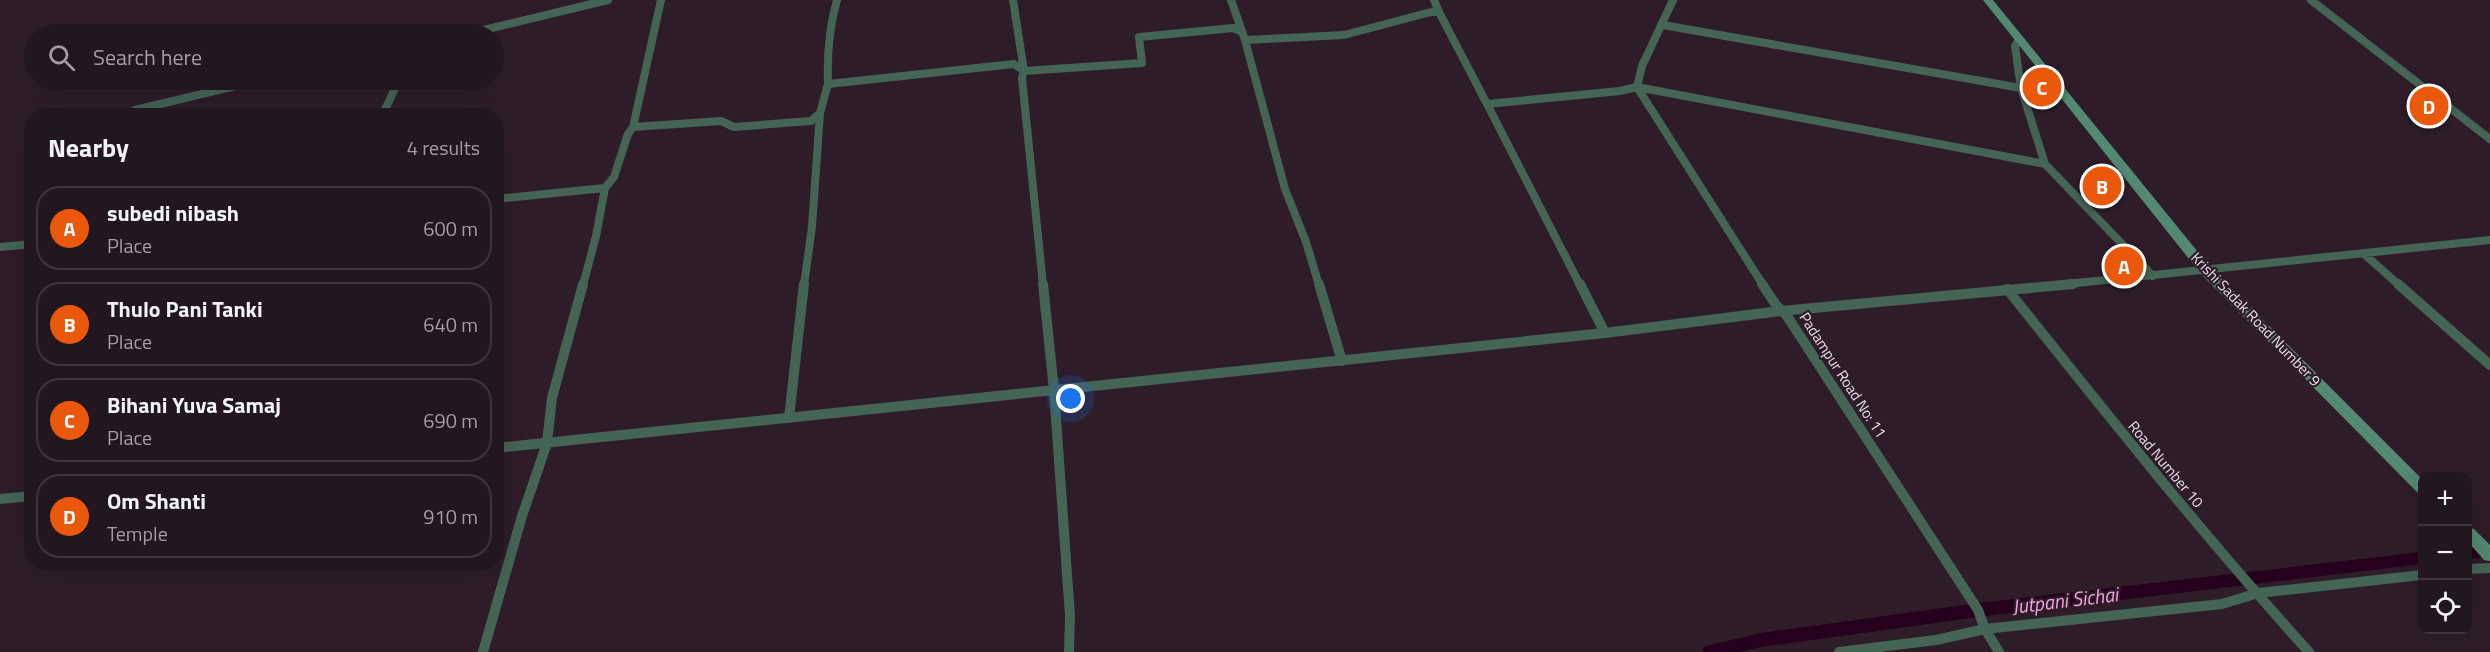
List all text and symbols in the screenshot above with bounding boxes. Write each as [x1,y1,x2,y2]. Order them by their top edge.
search box [24,24,504,90]
text: Search here [93,40,202,74]
icon: search [45,41,78,74]
pin: C [2022,64,2062,110]
pin: D [2410,84,2448,128]
text: Nearby [48,128,129,167]
text: 4 results [407,132,480,163]
pin: B [2082,164,2122,208]
text: subedi nibash [107,196,239,230]
text: A [63,213,76,244]
text: 600 m [423,213,478,244]
text: Place [107,230,152,261]
pin: A [2104,244,2144,288]
street label: Krishi Sadak Road Number 9 [2186,247,2326,391]
text: Thulo Pani Tanki [107,292,263,326]
street label: Padampur Road No: 11 [1794,308,1892,442]
text: B [63,309,76,340]
text: 640 m [423,309,478,340]
text: Place [107,326,152,357]
your location [1056,384,1085,413]
text: Bihani Yuva Samaj [107,388,281,422]
text: C [64,405,75,436]
text: 690 m [423,405,478,436]
street label: Road Number 10 [2123,416,2209,512]
text: Place [107,422,152,453]
map controls [2418,472,2472,634]
button: + [2418,472,2472,526]
text: Om Shanti [107,484,206,518]
text: D [63,501,76,532]
text: 910 m [423,501,478,532]
text: Temple [107,518,168,549]
button: − [2418,526,2472,580]
water label: Jutpani Sichai [2010,578,2123,622]
button: locate [2418,580,2472,634]

